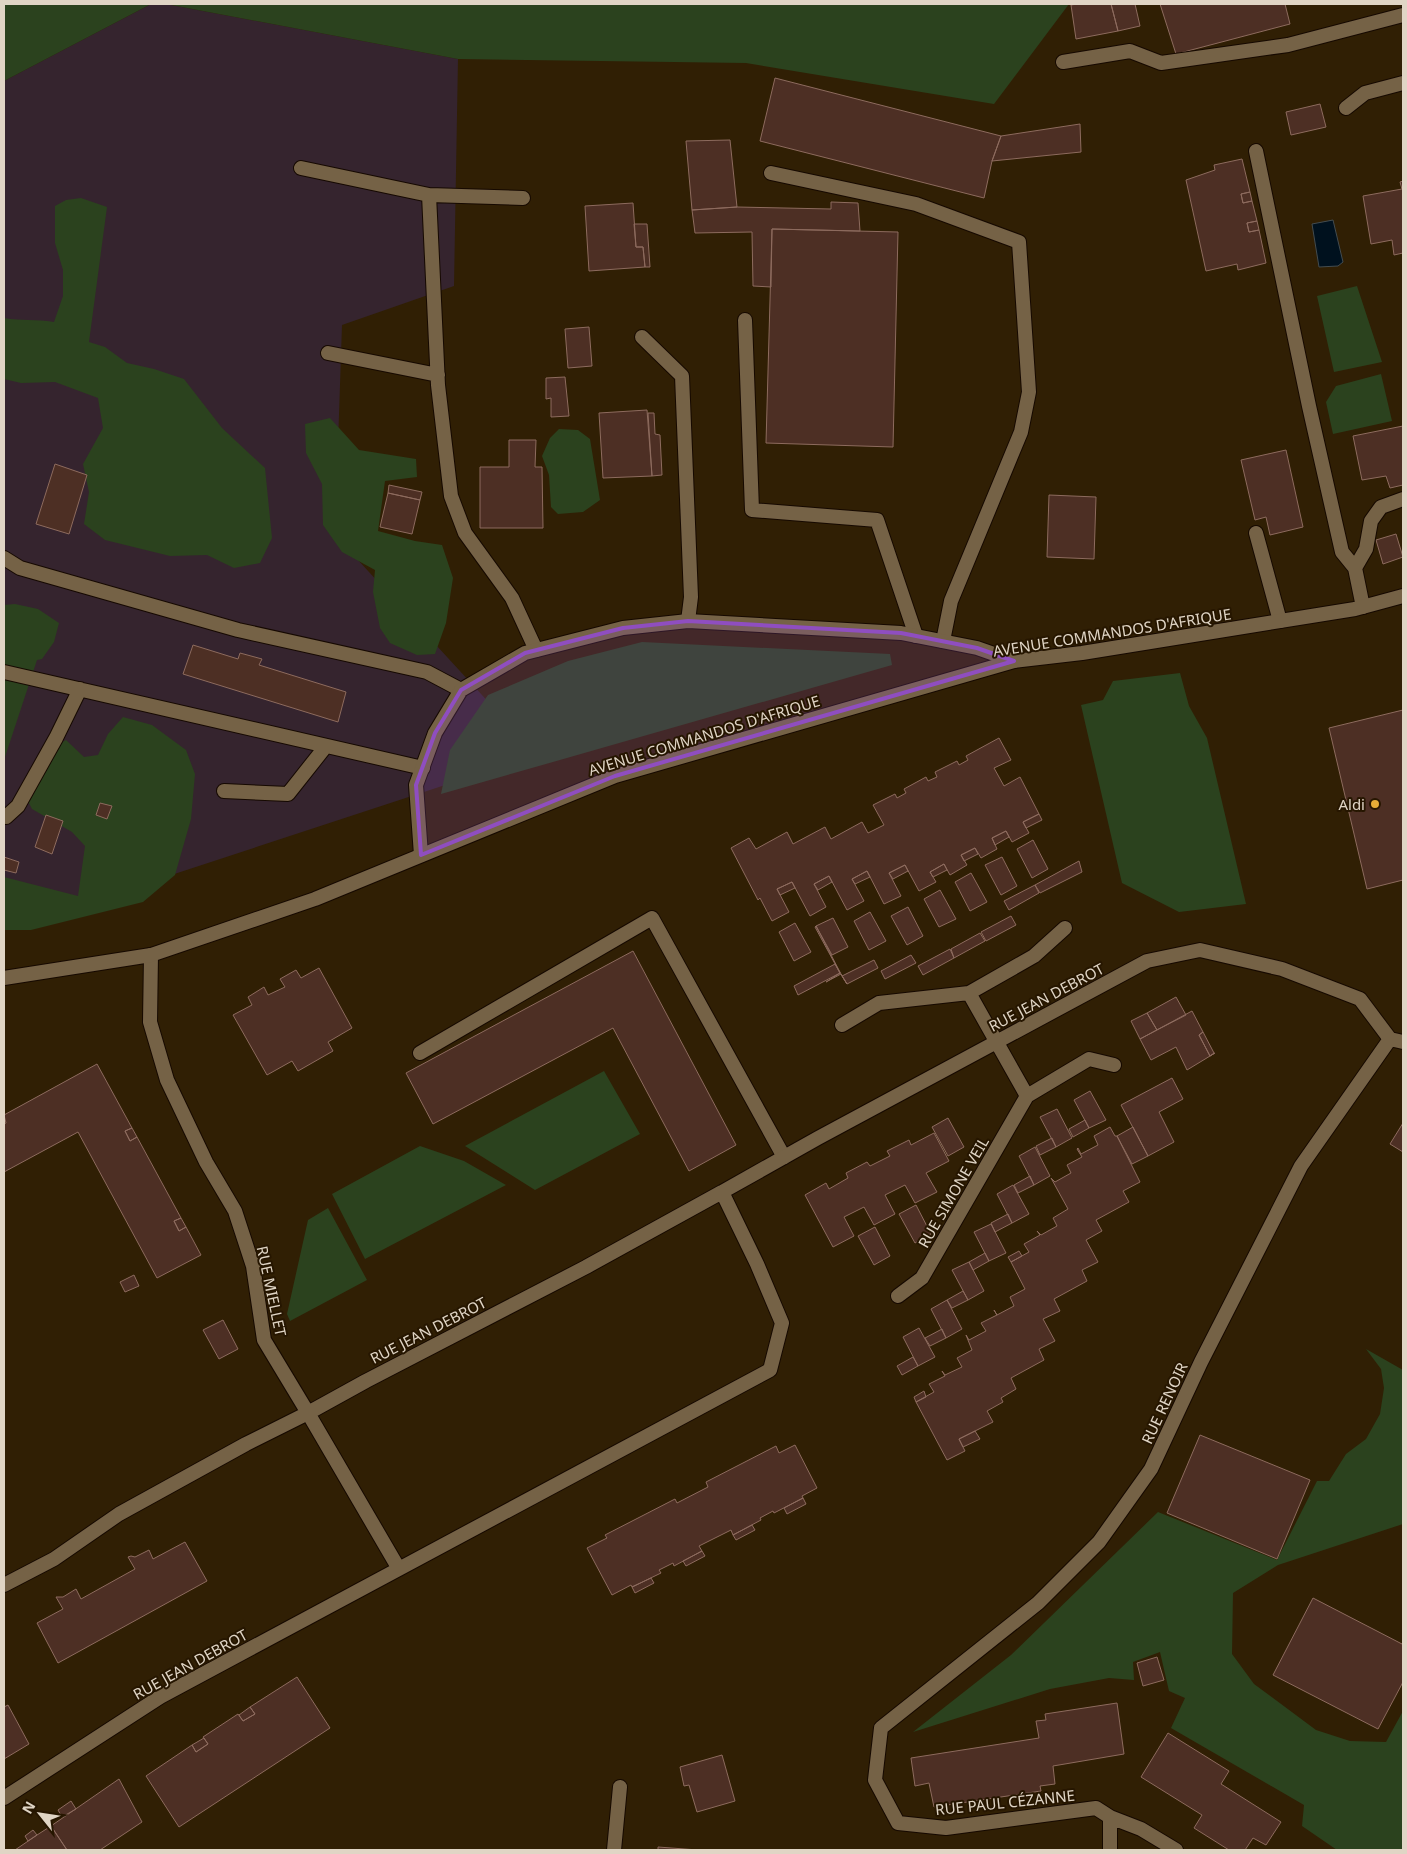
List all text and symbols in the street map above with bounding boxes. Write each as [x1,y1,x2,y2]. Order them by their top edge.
street label: AVENUE COMMANDOS D'AFRIQUE [991,603,1233,661]
street label: AVENUE COMMANDOS D'AFRIQUE [586,690,822,780]
place label: Aldi [1338,794,1365,814]
marker: Aldi [1369,798,1381,810]
street label: RUE JEAN DEBROT [985,958,1108,1036]
street label: RUE SIMONE VEIL [913,1133,993,1251]
street label: RUE MIELLET [253,1244,291,1339]
street label: RUE JEAN DEBROT [367,1292,490,1368]
street label: RUE RENOIR [1136,1358,1192,1447]
street label: RUE JEAN DEBROT [129,1624,251,1704]
street label: RUE PAUL CÉZANNE [934,1785,1076,1819]
north arrow [15,1789,65,1839]
text: N [17,1798,39,1817]

